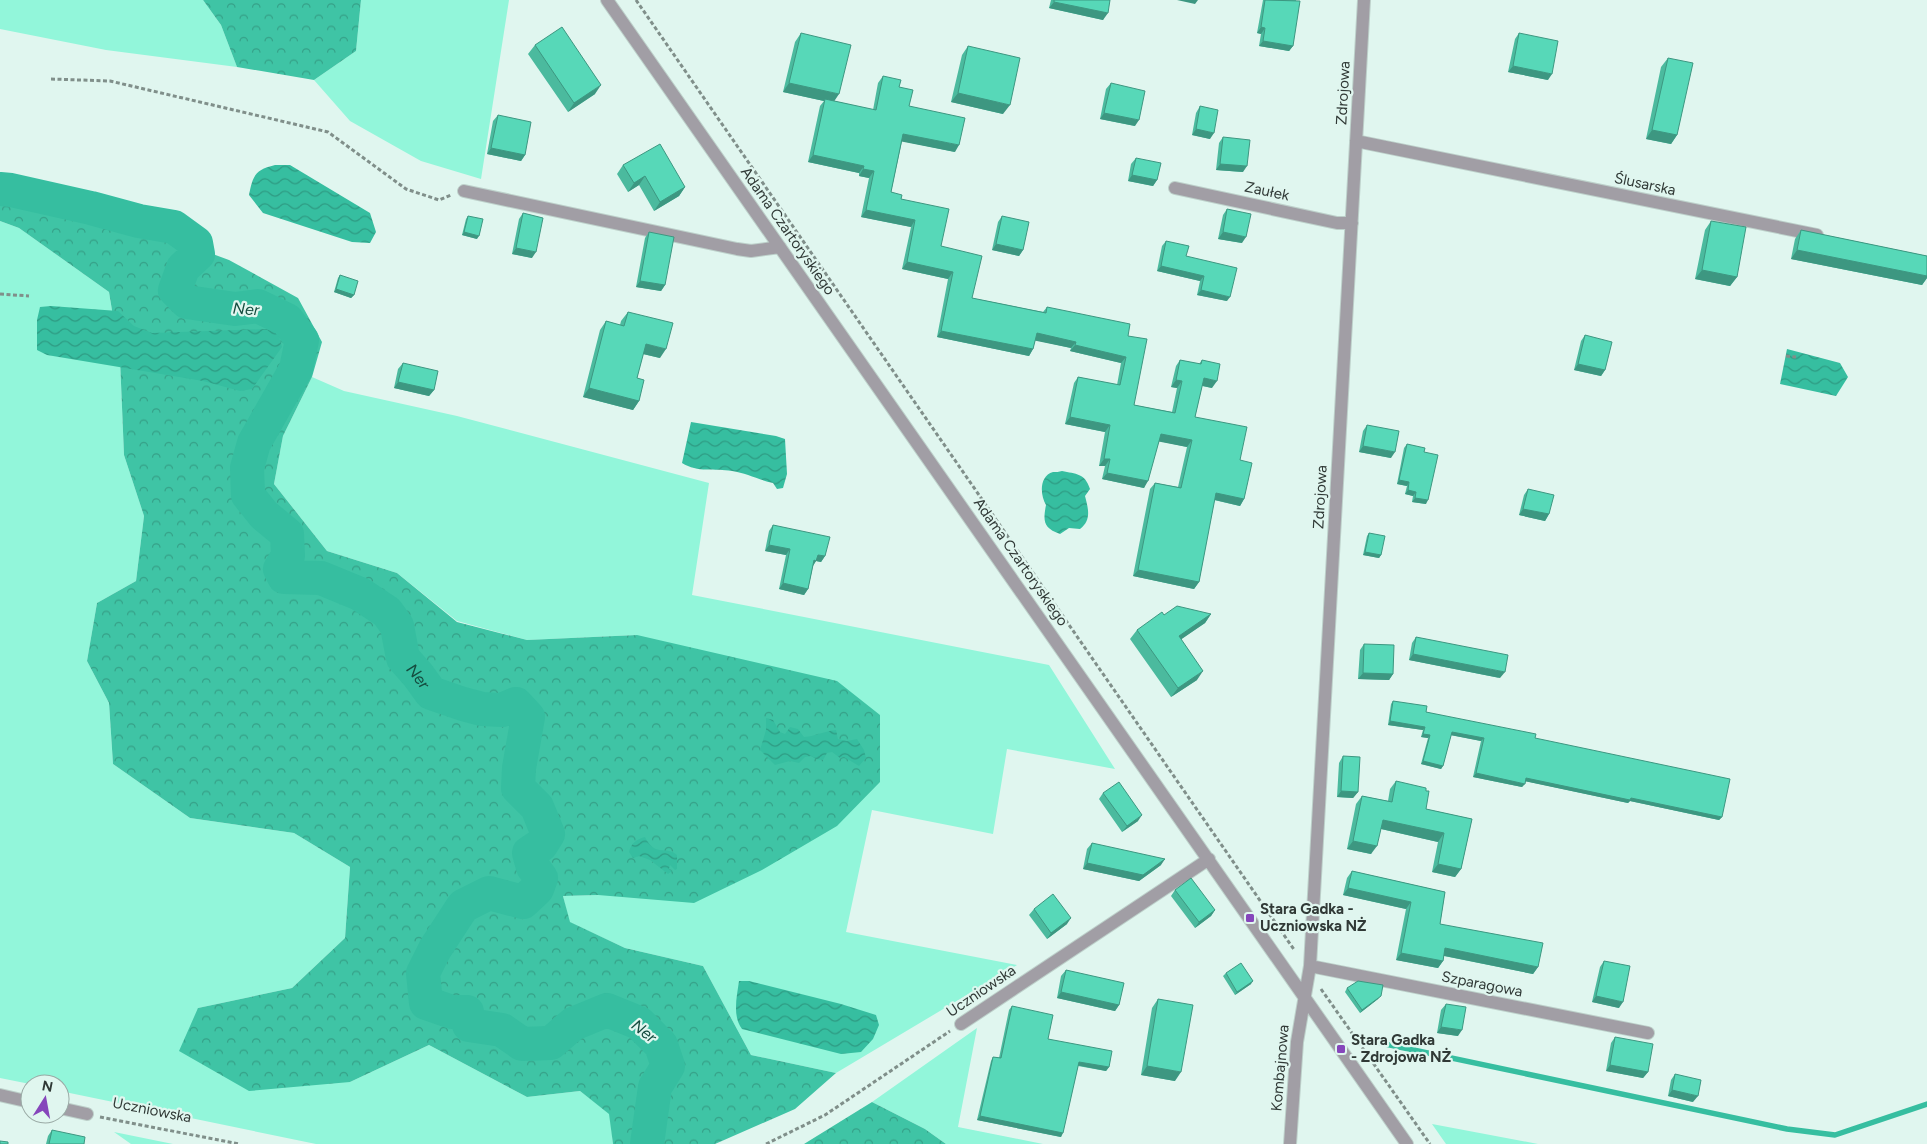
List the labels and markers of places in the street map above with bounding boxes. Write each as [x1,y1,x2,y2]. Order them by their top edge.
place label: Stara Gadka - Uczniowska NŻ [1260,900,1367,935]
marker: Stara Gadka - Uczniowska NŻ [1244,912,1256,924]
place label: Stara Gadka - Zdrojowa NŻ [1351,1031,1451,1066]
marker: Stara Gadka - Zdrojowa NŻ [1335,1043,1347,1055]

